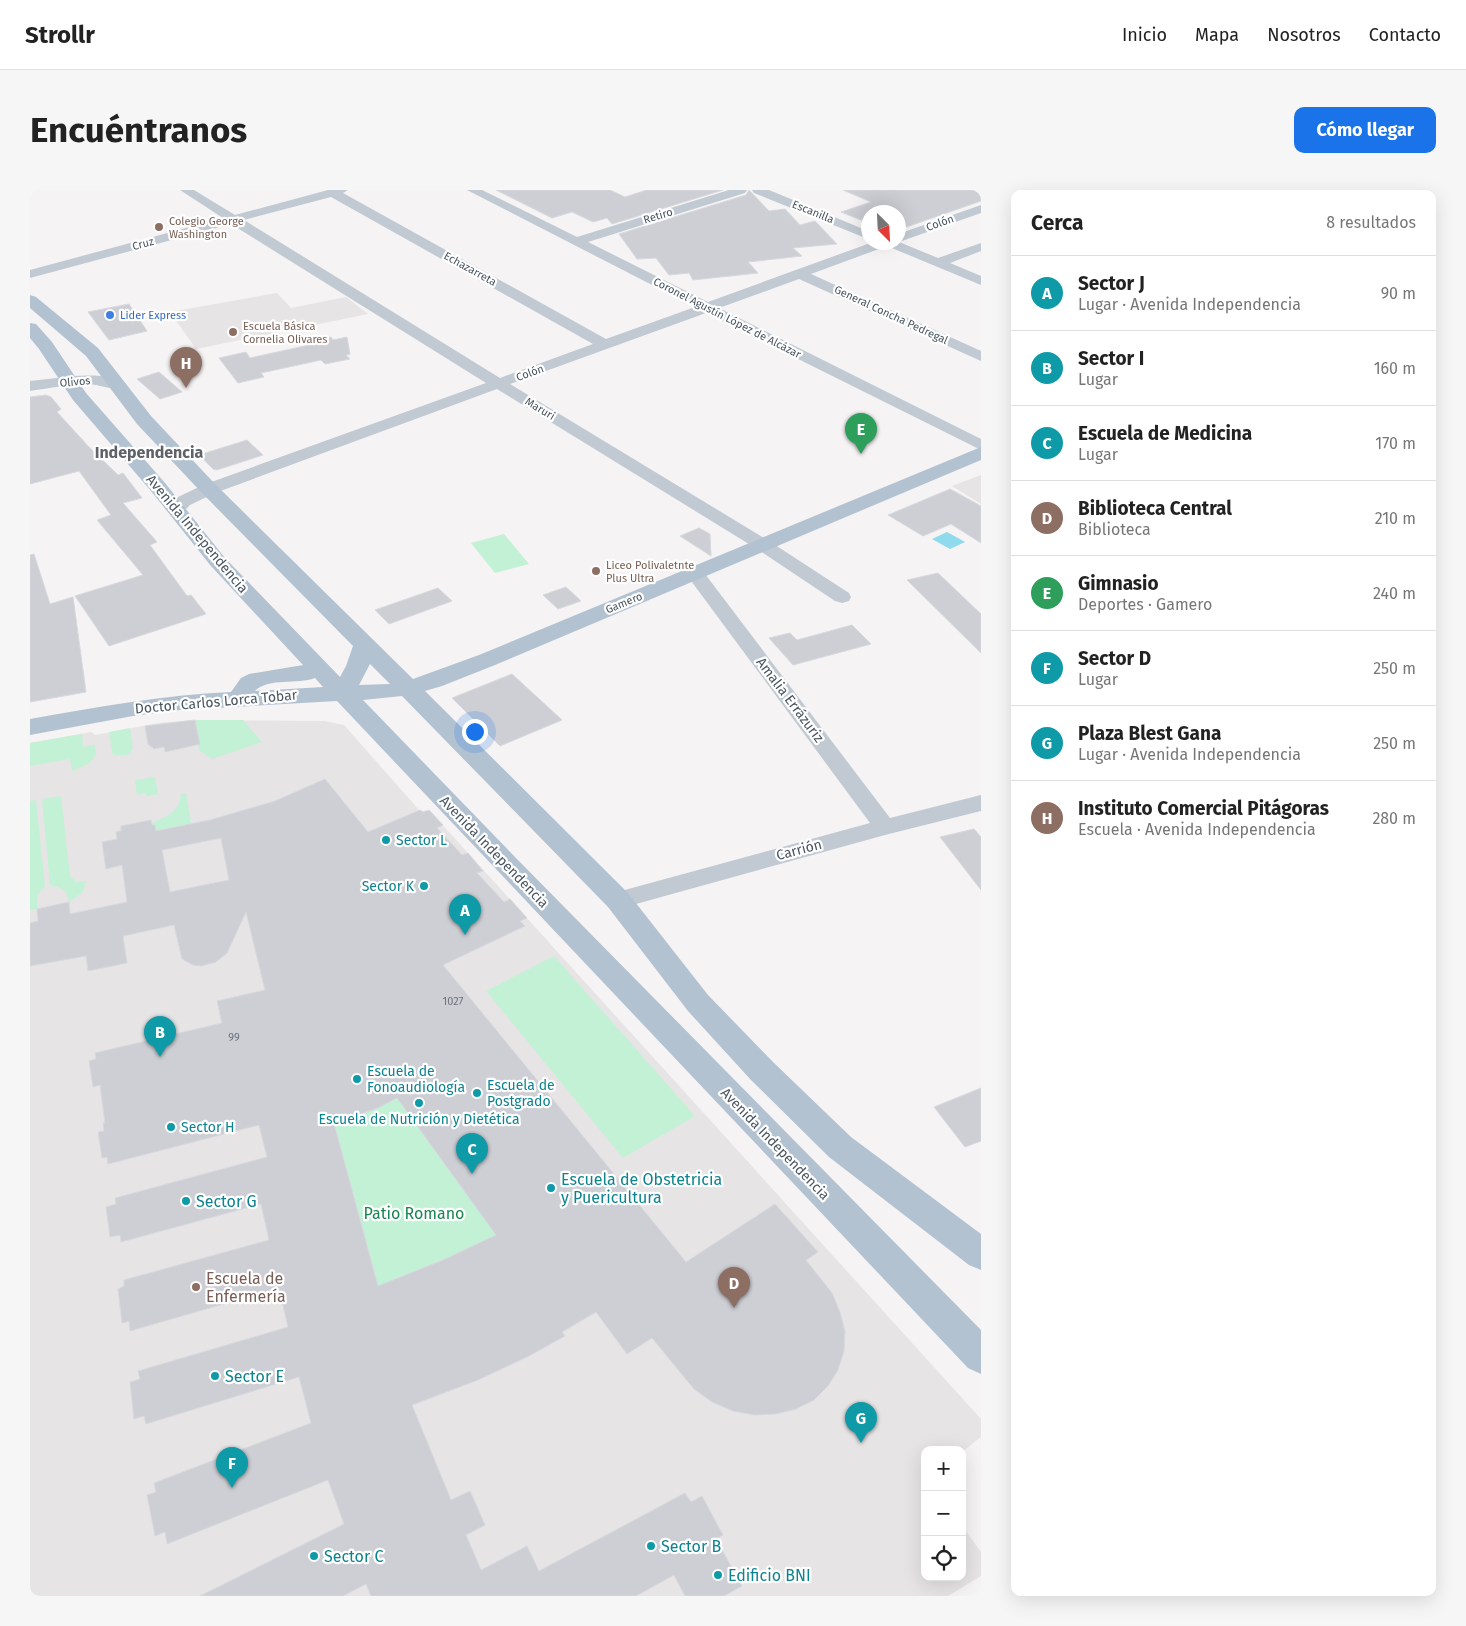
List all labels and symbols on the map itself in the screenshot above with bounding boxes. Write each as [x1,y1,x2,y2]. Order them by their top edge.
street label: Escanilla [790,198,836,226]
street label: Retiro [642,205,674,227]
north arrow [861,205,906,250]
street label: Colón [924,212,956,234]
place label: Colegio George Washington [169,215,244,241]
marker: Colegio George Washington [153,221,165,233]
street label: Cruz [131,235,155,253]
street label: Echazarreta [441,249,499,289]
street label: Coronel Agustín López de Alcázar [651,275,804,361]
street label: General Concha Pedregal [832,283,950,347]
marker: Lider Express [104,309,116,321]
place label: Lider Express [120,309,186,322]
place label: Escuela Básica Cornelia Olivares [243,320,327,346]
marker: Escuela Básica Cornelia Olivares [227,326,239,338]
pin: H [170,347,202,388]
street label: Colón [514,362,546,384]
street label: Olivos [59,374,91,390]
street label: Maruri [523,395,557,423]
pin: E [845,413,877,454]
district label: Independencia [95,443,204,462]
street label: Avenida Independencia [143,471,251,597]
place label: Liceo Polivaletnte Plus Ultra [606,559,694,585]
marker: Liceo Polivaletnte Plus Ultra [590,565,602,577]
street label: Gamero [604,590,644,616]
street label: Amalia Errázuriz [753,654,827,746]
street label: Doctor Carlos Lorca Tobar [134,686,298,718]
your location [462,719,488,745]
street label: Avenida Independencia [436,792,552,912]
place label: Sector L [396,832,447,849]
marker: Sector L [380,834,392,846]
street label: Carrión [774,836,824,864]
place label: Sector K [362,878,415,895]
marker: Sector K [418,880,430,892]
pin: A [449,894,481,935]
house number: 1027 [443,995,464,1008]
pin: B [144,1016,176,1057]
house number: 99 [228,1031,240,1044]
place label: Escuela de Fonoaudiología [367,1063,465,1096]
marker: Escuela de Fonoaudiología [351,1073,363,1085]
place label: Escuela de Postgrado [487,1077,555,1110]
street label: Avenida Independencia [717,1084,833,1204]
marker: Escuela de Postgrado [471,1087,483,1099]
marker: Escuela de Nutrición y Dietética [413,1097,425,1109]
place label: Escuela de Nutrición y Dietética [318,1111,520,1128]
place label: Sector H [181,1119,235,1136]
marker: Sector H [165,1121,177,1133]
pin: C [456,1133,488,1174]
place label: Escuela de Obstetricia y Puericultura [561,1170,722,1207]
marker: Escuela de Obstetricia y Puericultura [545,1182,557,1194]
place label: Sector G [196,1192,256,1211]
marker: Sector G [180,1195,192,1207]
park label: Patio Romano [364,1204,464,1223]
pin: D [718,1267,750,1308]
place label: Escuela de Enfermería [206,1269,286,1306]
marker: Escuela de Enfermería [190,1281,202,1293]
place label: Sector E [225,1367,284,1386]
marker: Sector E [209,1370,221,1382]
pin: G [845,1402,877,1443]
pin: F [216,1447,248,1488]
place label: Sector B [661,1537,721,1556]
marker: Sector B [645,1540,657,1552]
place label: Sector C [324,1547,383,1566]
marker: Sector C [308,1550,320,1562]
place label: Edificio BNI [728,1566,811,1585]
marker: Edificio BNI [712,1569,724,1581]

